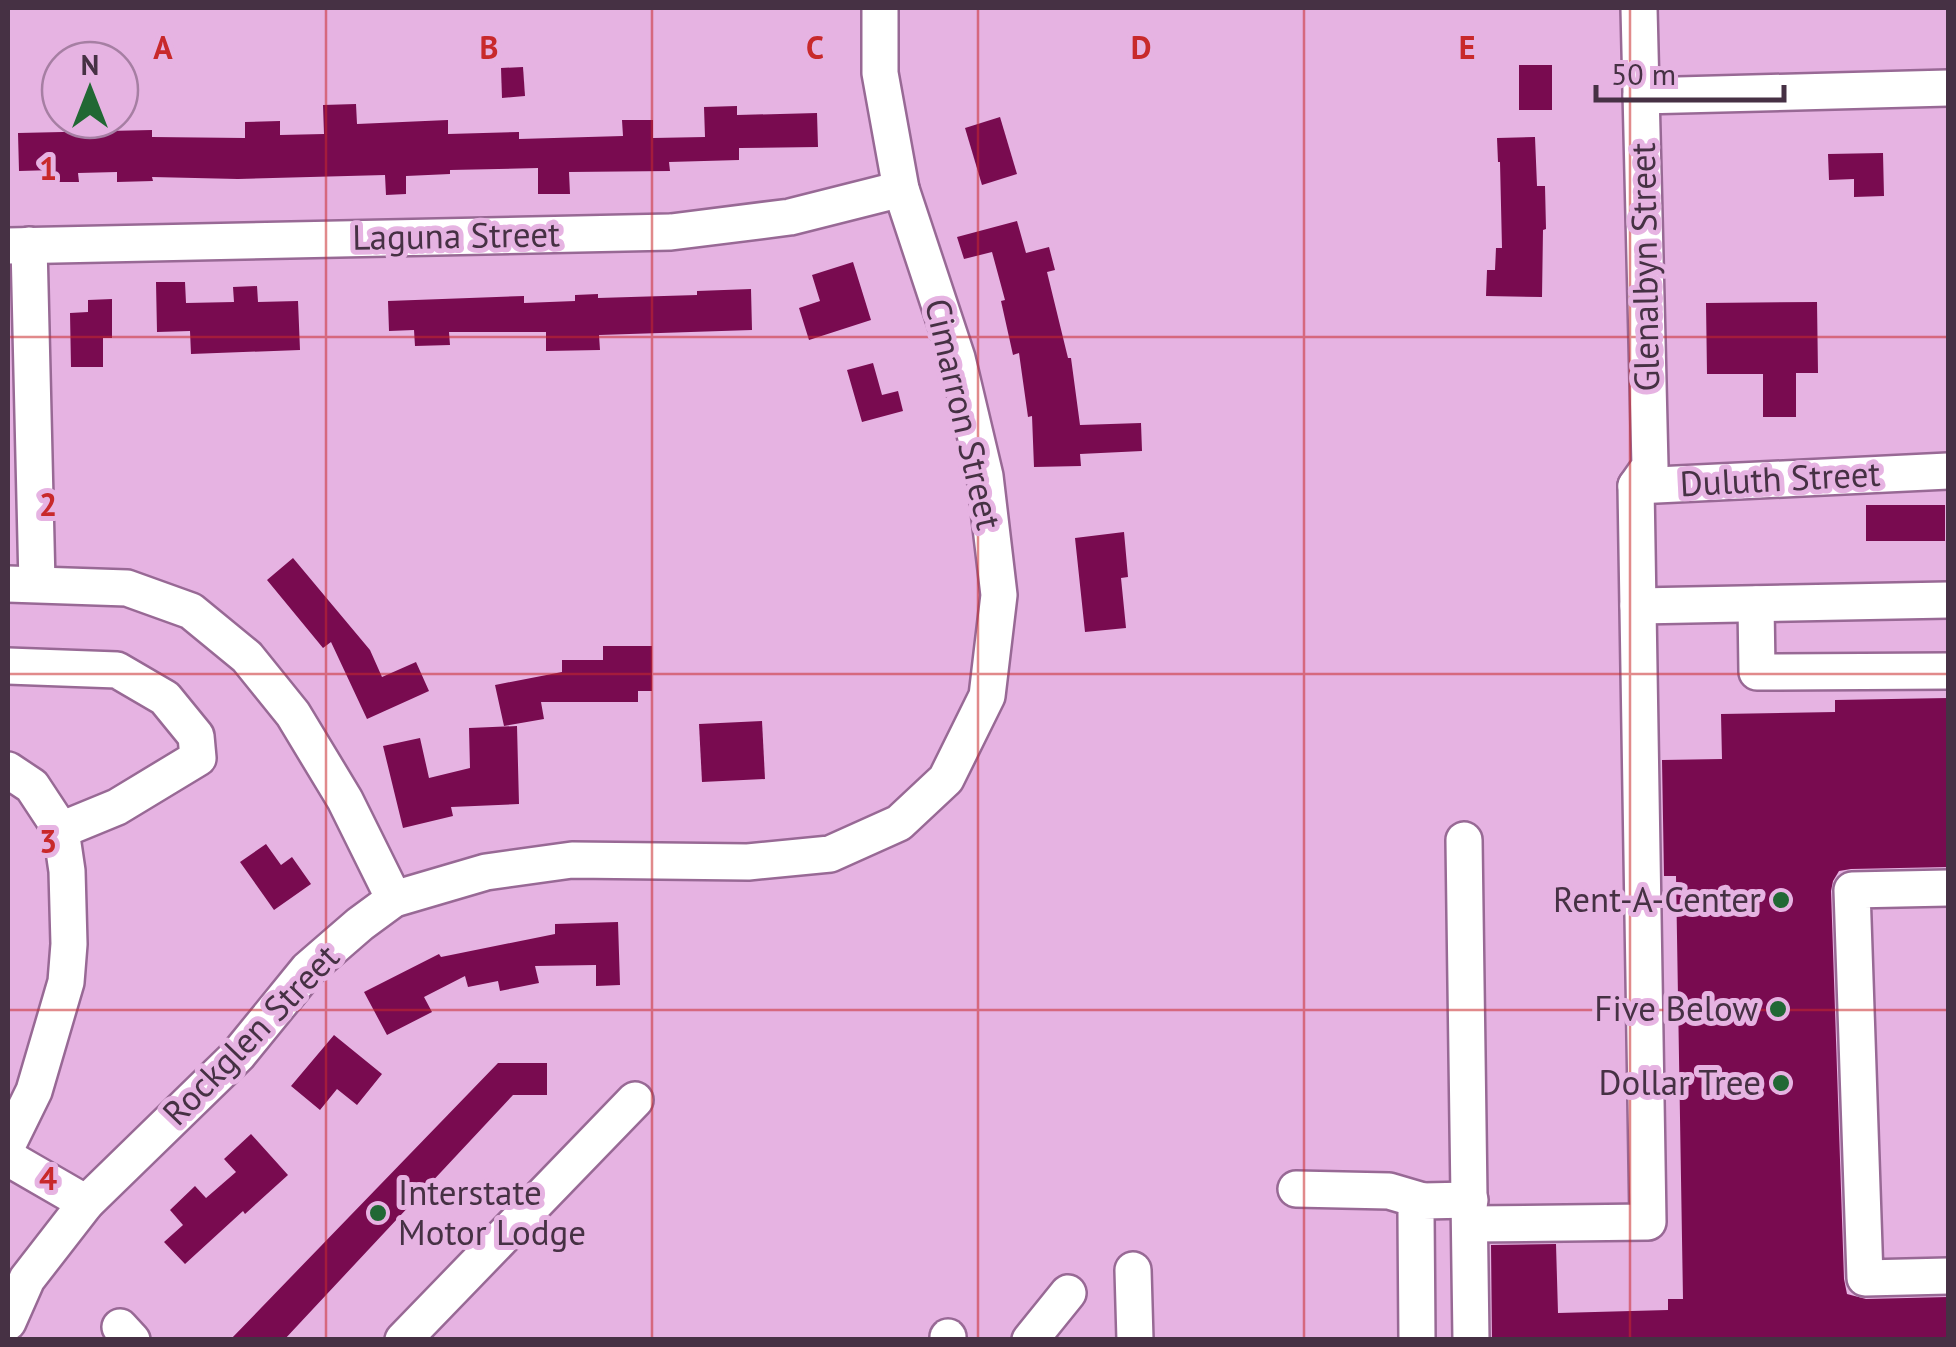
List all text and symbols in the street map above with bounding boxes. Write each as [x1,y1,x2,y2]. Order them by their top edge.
text: A [153,26,173,68]
text: B [480,26,498,68]
text: C [806,26,824,68]
text: D [1131,26,1151,68]
text: E [1459,26,1475,68]
north arrow [40,40,140,140]
scale bar [1596,40,1784,102]
text: N [81,46,99,83]
text: 50 m [1611,54,1676,93]
street label: Glenalbyn Street [1619,142,1669,392]
text: 1 [39,147,57,189]
street label: Laguna Street [352,210,560,260]
street label: Cimarron Street [915,294,1013,534]
street label: Duluth Street [1679,450,1881,506]
text: 2 [39,483,57,525]
text: 3 [39,820,57,862]
place label: Rent-A-Center [1553,876,1761,922]
marker: Rent-A-Center [1770,889,1792,911]
street label: Rockglen Street [152,934,348,1135]
place label: Five Below [1594,985,1758,1031]
marker: Five Below [1767,998,1789,1020]
place label: Dollar Tree [1599,1059,1761,1105]
marker: Dollar Tree [1770,1072,1792,1094]
text: 4 [39,1157,57,1199]
place label: Interstate Motor Lodge [398,1169,586,1255]
marker: Interstate Motor Lodge [367,1202,389,1224]

